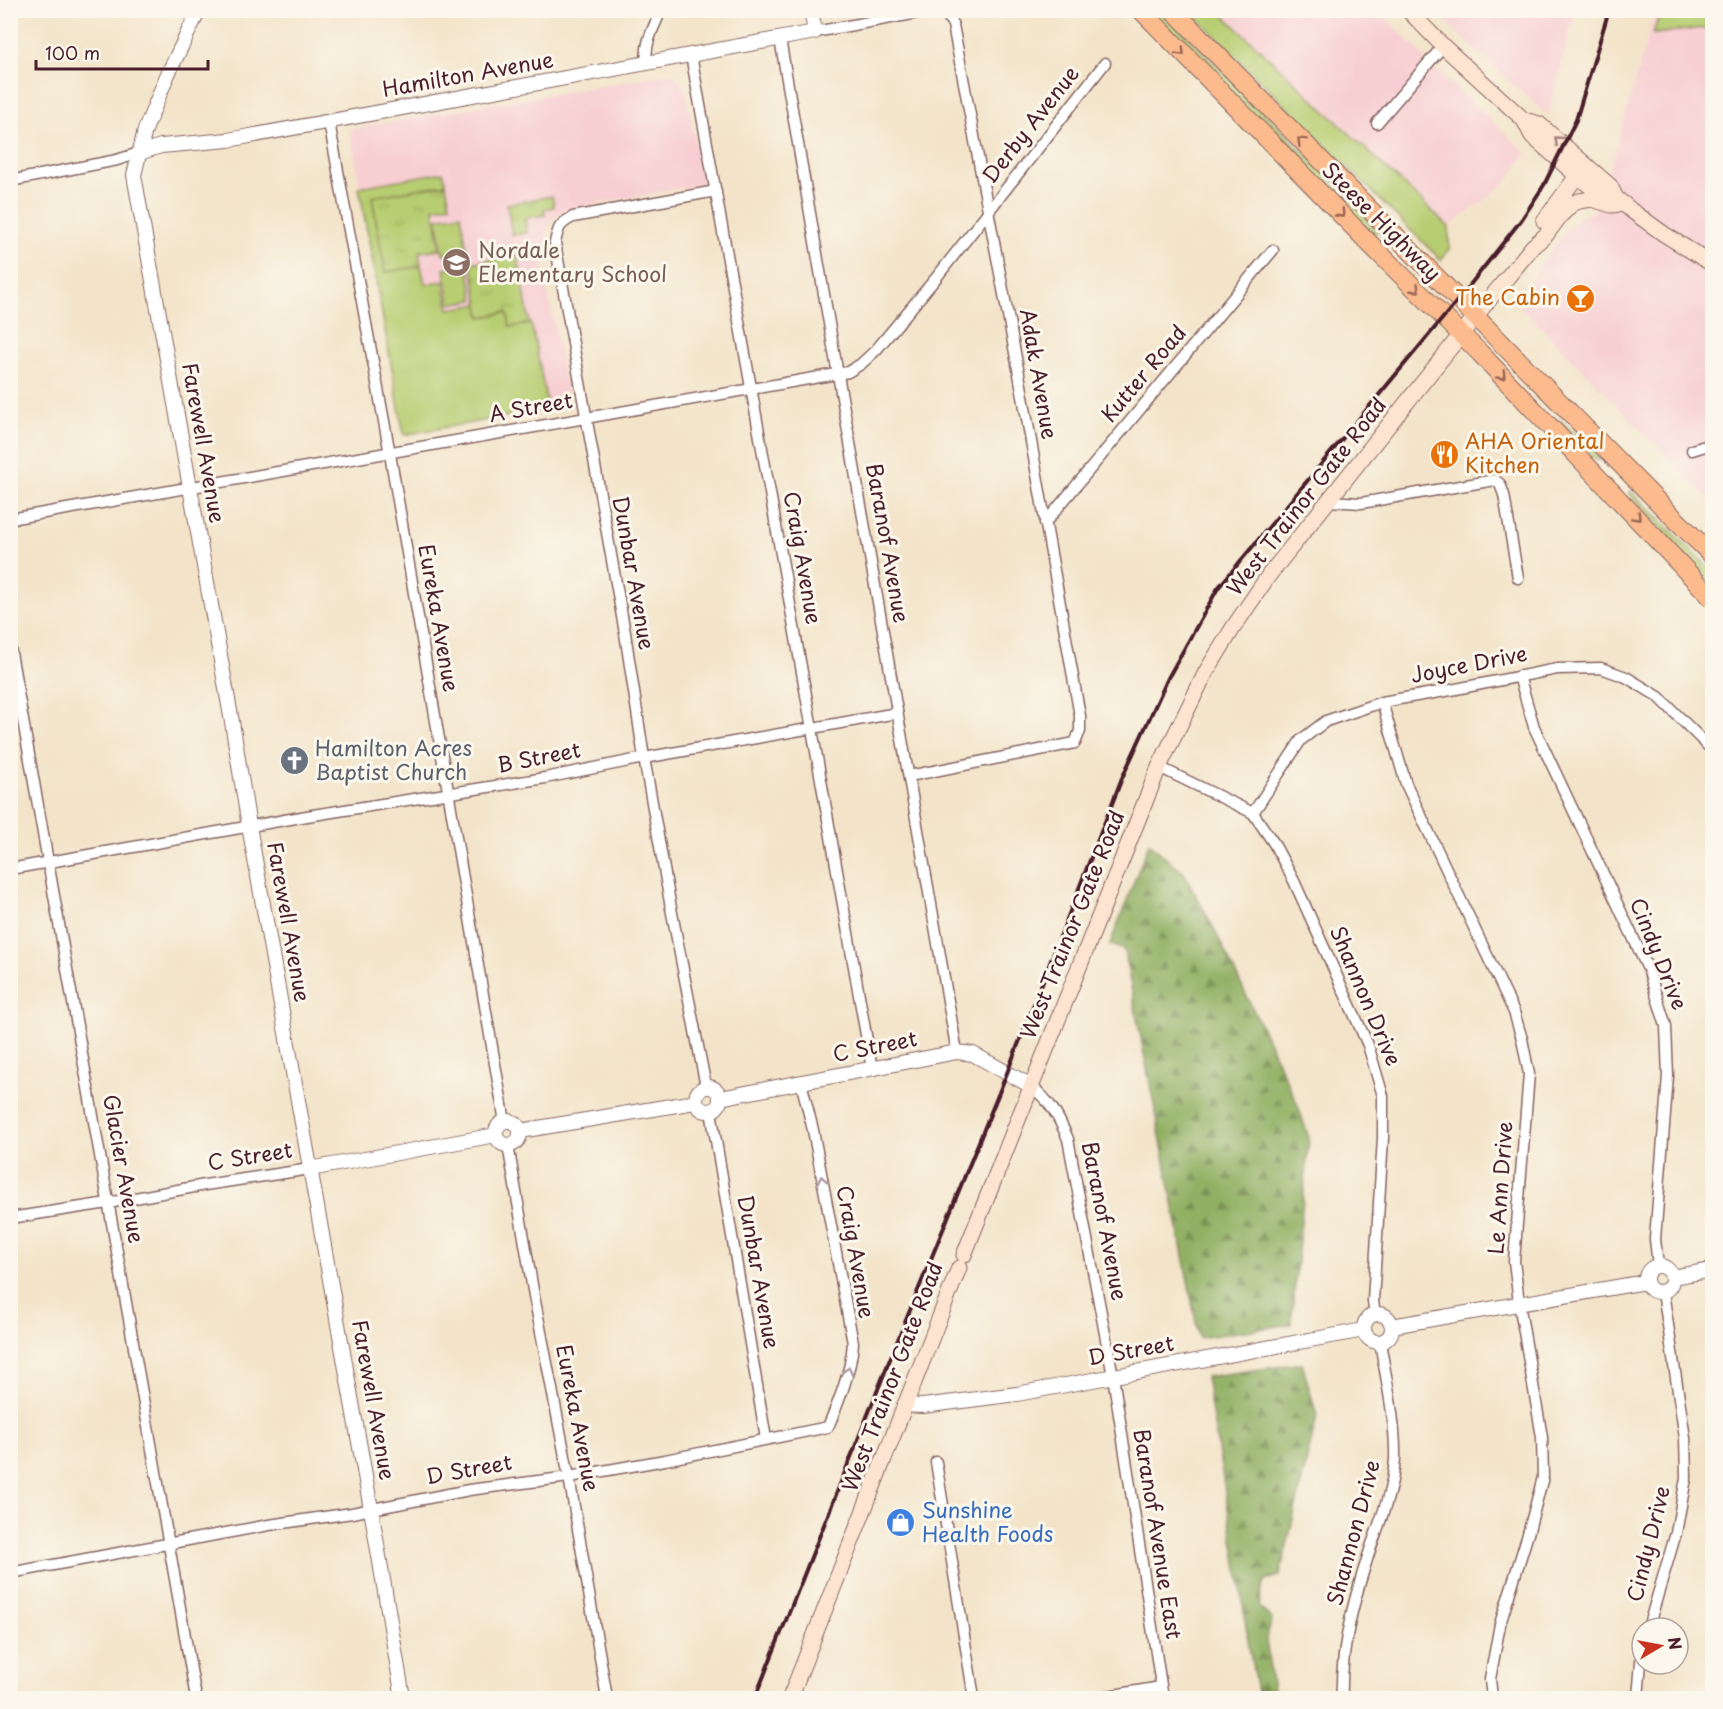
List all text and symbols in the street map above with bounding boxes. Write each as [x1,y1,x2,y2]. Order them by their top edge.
scale bar [36,33,208,71]
text: 100 m [45,39,100,66]
street label: Hamilton Avenue [380,42,556,104]
one-way arrow [1174,45,1185,56]
street label: Derby Avenue [973,58,1086,189]
one-way arrow [1554,136,1565,147]
one-way arrow [1297,138,1308,148]
street label: Steese Highway [1315,154,1449,288]
one-way arrow [1334,208,1345,218]
place label: Nordale Elementary School [478,233,667,289]
school or university icon: Nordale Elementary School [441,247,473,279]
place label: The Cabin [1456,280,1560,312]
one-way arrow [1408,281,1419,292]
bar icon: The Cabin [1565,282,1597,314]
street label: Adak Avenue [1013,306,1067,441]
street label: Kutter Road [1092,317,1193,429]
street label: Farewell Avenue [175,360,235,525]
one-way arrow [1495,369,1506,380]
street label: A Street [486,383,575,429]
street label: West Trainor Gate Road [1218,390,1393,602]
place label: AHA Oriental Kitchen [1465,424,1605,480]
restaurant icon: AHA Oriental Kitchen [1428,438,1460,470]
street label: Baranof Avenue [859,460,919,625]
street label: Craig Avenue [777,489,831,627]
street label: Dunbar Avenue [606,493,664,652]
one-way arrow [1630,511,1641,521]
street label: Eureka Avenue [411,541,469,694]
street label: Joyce Drive [1408,636,1529,690]
place label: Hamilton Acres Baptist Church [315,731,472,787]
street label: B Street [494,732,583,780]
church icon: Hamilton Acres Baptist Church [278,745,310,777]
street label: West Trainor Gate Road [1011,805,1132,1043]
street label: Farewell Avenue [260,839,320,1004]
street label: Cindy Drive [1623,892,1697,1014]
street label: Shannon Drive [1323,920,1411,1070]
street label: C Street [830,1021,920,1069]
street label: Glacier Avenue [96,1092,154,1246]
street label: Le Ann Drive [1478,1120,1520,1256]
street label: C Street [205,1133,294,1178]
street label: Baranof Avenue [1075,1138,1137,1303]
one-way arrow [816,1175,829,1185]
street label: Craig Avenue [830,1183,884,1321]
street label: Dunbar Avenue [731,1192,789,1351]
street label: West Trainor Gate Road [832,1257,950,1496]
street label: Farewell Avenue [345,1317,405,1482]
street label: D Street [1085,1326,1176,1372]
street label: Eureka Avenue [549,1341,609,1494]
one-way arrow [841,1367,853,1377]
street label: Baranof Avenue East [1127,1426,1191,1641]
street label: D Street [423,1445,514,1491]
street label: Shannon Drive [1317,1456,1387,1609]
street label: Cindy Drive [1617,1482,1677,1605]
place label: Sunshine Health Foods [922,1493,1053,1549]
shop icon: Sunshine Health Foods [885,1507,917,1539]
north arrow [1630,1616,1690,1676]
text: N [1663,1635,1689,1652]

